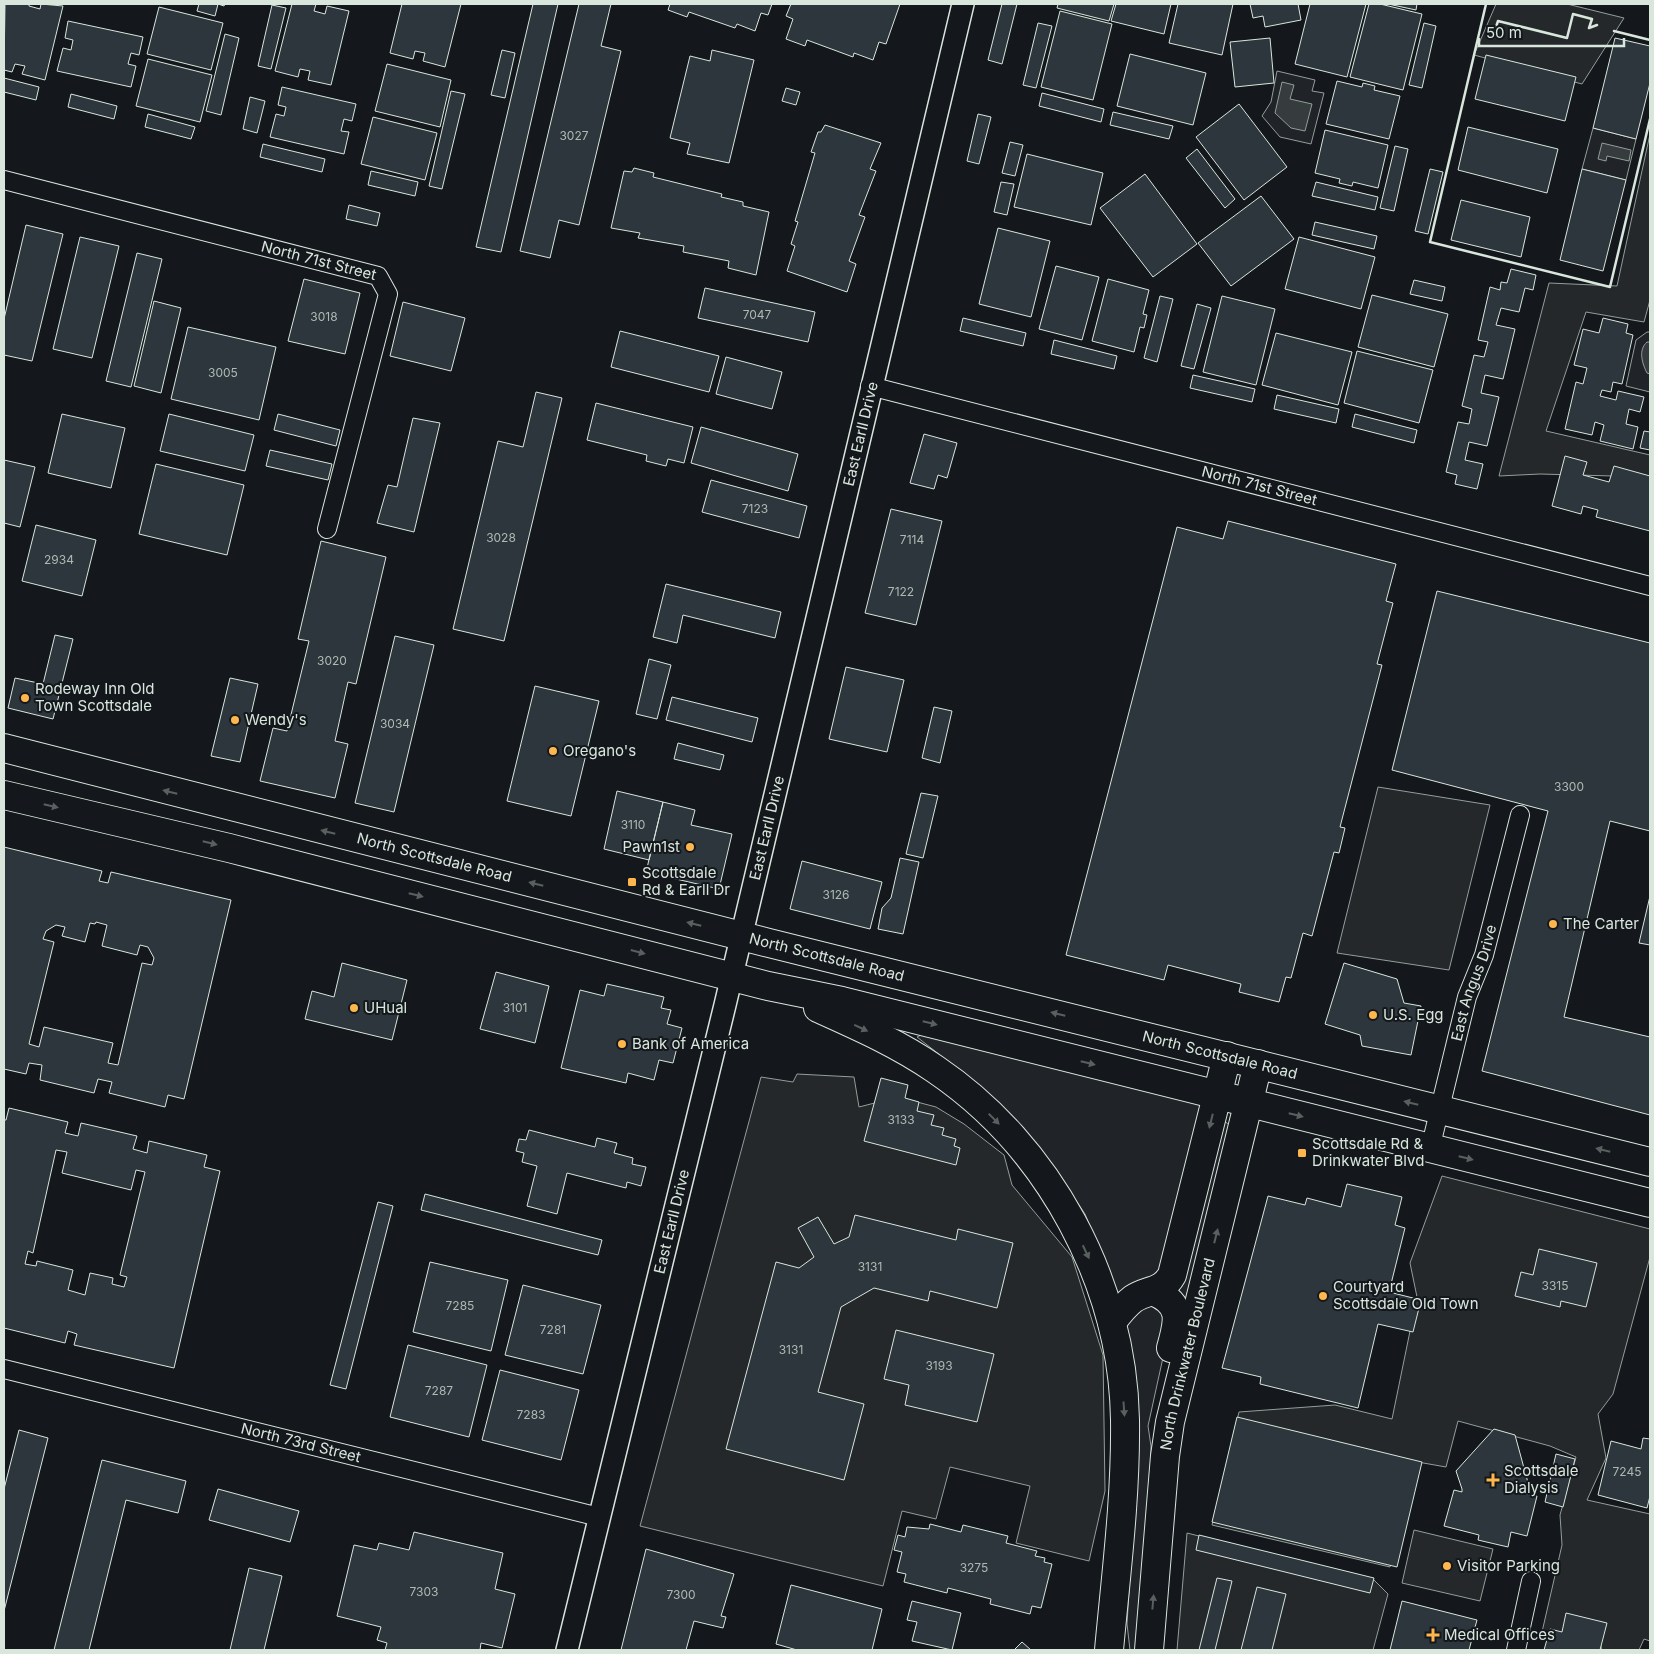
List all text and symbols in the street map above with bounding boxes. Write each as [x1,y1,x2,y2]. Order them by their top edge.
scale bar [1479,15,1624,47]
text: 50 m [1486,23,1522,42]
house number: 3027 [559,128,589,143]
street label: North 71st Street [259,236,379,284]
house number: 7047 [743,307,772,322]
house number: 3018 [310,309,338,324]
house number: 3005 [208,365,238,380]
street label: East Earll Drive [839,380,882,488]
street label: North 71st Street [1200,461,1319,509]
house number: 7123 [742,501,768,516]
house number: 3028 [486,530,516,545]
house number: 7114 [900,532,924,547]
house number: 2934 [44,552,74,567]
house number: 7122 [888,584,914,599]
house number: 3020 [317,653,347,668]
place label: Rodeway Inn Old Town Scottsdale [35,679,154,715]
marker: Rodeway Inn Old Town Scottsdale [19,692,31,704]
place label: Wendy's [245,710,307,729]
marker: Wendy's [229,714,241,726]
house number: 3034 [380,716,410,731]
place label: Oregano's [563,741,636,760]
marker: Oregano's [547,745,559,757]
street label: East Earll Drive [745,774,788,882]
house number: 3300 [1554,779,1584,794]
one-way arrow [163,788,178,796]
one-way arrow [44,802,59,810]
house number: 3110 [621,817,645,832]
one-way arrow [320,827,335,835]
street label: North Scottsdale Road [355,828,514,886]
place label: Pawn1st [623,837,680,856]
one-way arrow [202,839,217,847]
marker: Pawn1st [684,841,696,853]
place label: Scottsdale Rd & Earll Dr [642,863,730,899]
marker: Scottsdale Rd & Earll Dr [626,876,638,888]
one-way arrow [529,880,544,888]
house number: 3126 [822,887,850,902]
one-way arrow [409,892,424,900]
place label: The Carter [1563,914,1639,933]
marker: The Carter [1547,918,1559,930]
one-way arrow [686,920,701,928]
street label: East Angus Drive [1447,923,1500,1043]
street label: North Scottsdale Road [747,928,906,985]
one-way arrow [630,948,645,956]
place label: UHual [364,998,407,1017]
house number: 3101 [503,1000,527,1015]
marker: UHual [348,1002,360,1014]
place label: U.S. Egg [1383,1005,1444,1024]
marker: U.S. Egg [1367,1009,1379,1021]
one-way arrow [1051,1010,1066,1018]
one-way arrow [923,1019,938,1027]
one-way arrow [854,1024,868,1032]
street label: North Scottsdale Road [1140,1026,1299,1083]
place label: Bank of America [632,1034,749,1053]
marker: Bank of America [616,1038,628,1050]
one-way arrow [1080,1059,1095,1067]
one-way arrow [1404,1099,1419,1107]
one-way arrow [1289,1111,1304,1119]
house number: 3133 [887,1112,915,1127]
one-way arrow [988,1113,1000,1125]
one-way arrow [1207,1113,1215,1128]
place label: Scottsdale Rd & Drinkwater Blvd [1312,1134,1424,1170]
one-way arrow [1595,1146,1610,1154]
marker: Scottsdale Rd & Drinkwater Blvd [1296,1147,1308,1159]
one-way arrow [1459,1154,1474,1162]
street label: East Earll Drive [650,1167,693,1276]
one-way arrow [1212,1228,1220,1243]
one-way arrow [1082,1245,1090,1259]
street label: North Drinkwater Boulevard [1156,1256,1219,1452]
house number: 3131 [858,1259,882,1274]
place label: Courtyard Scottsdale Old Town [1333,1277,1479,1313]
house number: 3315 [1542,1278,1569,1293]
marker: Courtyard Scottsdale Old Town [1317,1290,1329,1302]
house number: 7285 [446,1298,474,1313]
house number: 7281 [540,1322,566,1337]
house number: 3131 [779,1342,803,1357]
house number: 3193 [925,1358,953,1373]
house number: 7287 [425,1383,453,1398]
one-way arrow [1121,1401,1129,1417]
house number: 7283 [517,1407,545,1422]
street label: North 73rd Street [239,1418,363,1466]
place label: Scottsdale Dialysis [1504,1461,1578,1497]
house number: 7245 [1613,1464,1641,1479]
marker: Scottsdale Dialysis [1486,1473,1500,1487]
place label: Visitor Parking [1457,1556,1560,1575]
house number: 3275 [960,1560,988,1575]
marker: Visitor Parking [1441,1560,1453,1572]
house number: 7303 [410,1584,439,1599]
house number: 7300 [666,1587,696,1602]
one-way arrow [1149,1593,1157,1609]
place label: Medical Offices [1444,1625,1555,1644]
marker: Medical Offices [1426,1628,1440,1642]

